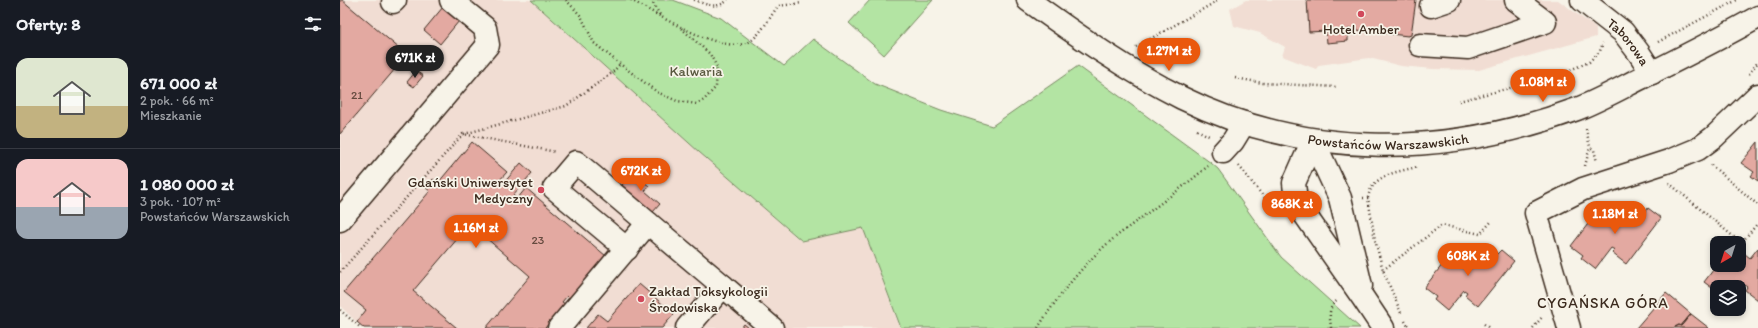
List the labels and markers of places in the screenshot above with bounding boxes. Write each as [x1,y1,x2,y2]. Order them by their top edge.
marker: Hotel Amber [1356,9,1366,19]
place label: Hotel Amber [1323,21,1400,38]
pin: 1.27M zł [1128,38,1210,72]
pin: 671K zł [378,45,452,79]
pin: 1.08M zł [1502,69,1584,103]
pin: 672K zł [604,158,678,192]
place label: Gdański Uniwersytet Medyczny [408,174,533,207]
marker: Gdański Uniwersytet Medyczny [536,185,546,195]
pin: 868K zł [1255,191,1329,225]
pin: 1.18M zł [1574,201,1656,235]
pin: 1.16M zł [435,215,517,249]
pin: 608K zł [1431,243,1505,277]
place label: Zakład Toksykologii Środowiska [649,283,768,316]
marker: Zakład Toksykologii Środowiska [636,294,646,304]

